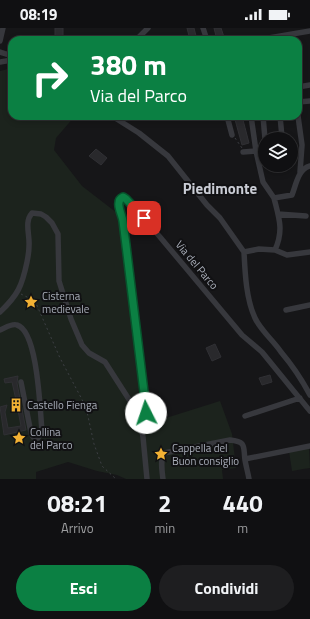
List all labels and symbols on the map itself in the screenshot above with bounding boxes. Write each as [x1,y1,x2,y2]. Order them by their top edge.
district label: Piedimonte [183,177,258,200]
pin [127,201,161,235]
street label: Via del Parco [172,237,222,293]
place label: Cisterna medievale [42,288,90,317]
place icon: Cisterna medievale [23,294,39,310]
position arrow [125,392,167,434]
building icon: Castello Fienga [8,397,24,413]
place label: Castello Fienga [27,397,98,413]
place label: Collina del Parco [30,424,73,453]
place icon: Collina del Parco [11,430,27,446]
place label: Cappella del Buon consiglio [172,440,239,469]
place icon: Cappella del Buon consiglio [153,446,169,462]

